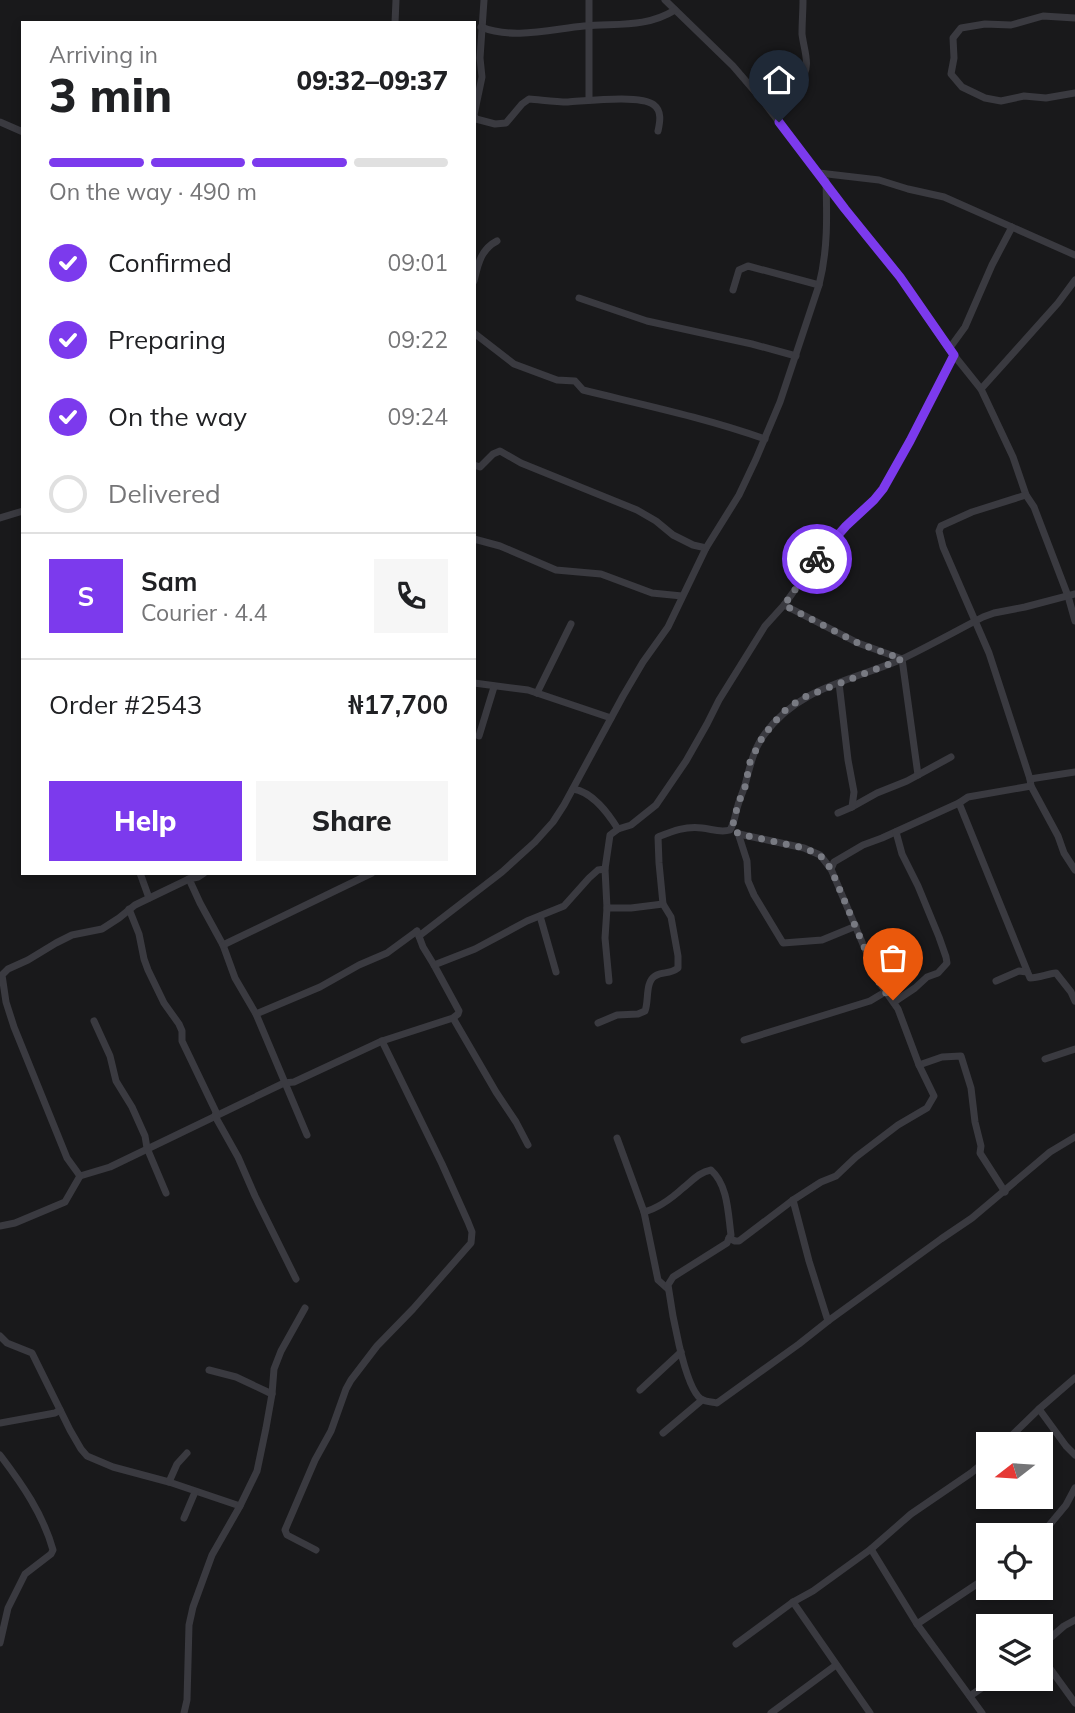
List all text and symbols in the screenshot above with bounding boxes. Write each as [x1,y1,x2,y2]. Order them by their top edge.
text: Arriving in [49,40,158,69]
pin [749,50,809,122]
icon: home [760,61,798,99]
text: 09:32–09:37 [297,64,448,97]
text: 3 min [49,66,172,124]
text: On the way · 490 m [49,177,257,206]
icon: check [49,244,87,282]
text: Confirmed [108,246,232,279]
text: 09:01 [388,248,448,277]
icon: check [49,321,87,359]
text: Preparing [108,323,226,356]
text: 09:22 [388,325,448,354]
icon: check [49,398,87,436]
text: On the way [108,400,247,433]
text: 09:24 [388,402,448,431]
text: Delivered [108,477,221,510]
courier [782,524,852,594]
icon: bike [798,540,836,578]
button: phone [374,559,448,633]
text: Sam [141,565,197,598]
text: S [78,580,94,613]
text: Courier · 4.4 [141,598,267,627]
text: Order #2543 [49,688,202,721]
text: ₦17,700 [348,688,448,721]
button: Help [49,781,242,861]
button: Share [256,781,448,861]
pin [863,928,923,1000]
icon: bag [874,939,912,977]
north arrow [976,1432,1054,1508]
map controls [976,1432,1053,1691]
button: locate [976,1523,1053,1600]
button: layers [976,1614,1053,1691]

